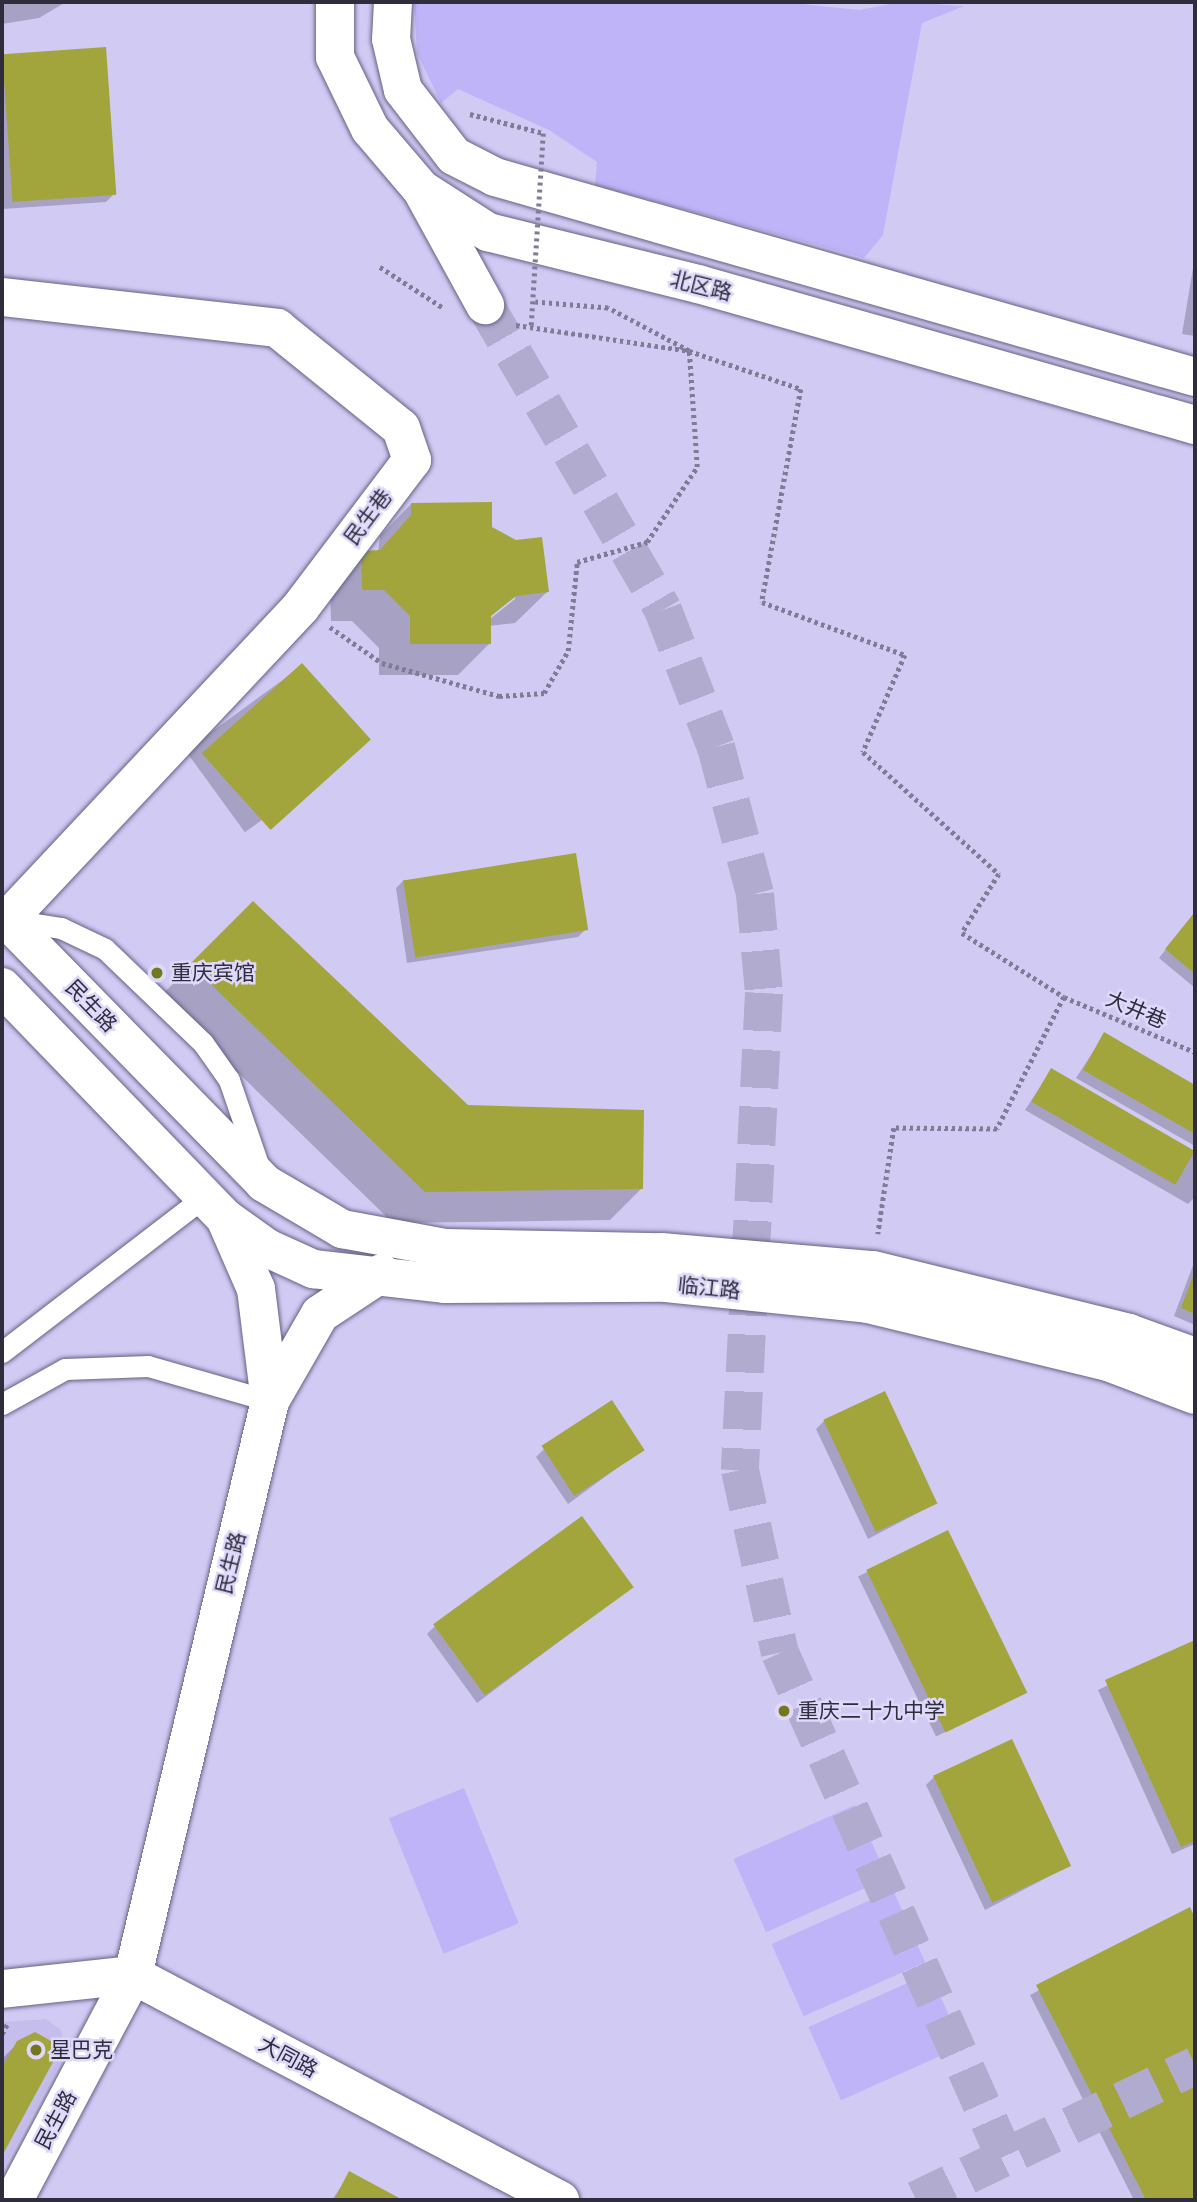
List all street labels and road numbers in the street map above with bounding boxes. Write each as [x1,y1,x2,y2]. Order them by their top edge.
street label: 北区路 [667,266,735,306]
street label: 民生巷 [339,484,397,550]
street label: 民生路 [60,975,122,1037]
street label: 大井巷 [1102,986,1170,1034]
street label: 临江路 [676,1272,742,1304]
street label: 民生路 [211,1529,251,1597]
street label: 大同路 [254,2031,322,2083]
street label: 民生路 [30,2086,82,2154]

